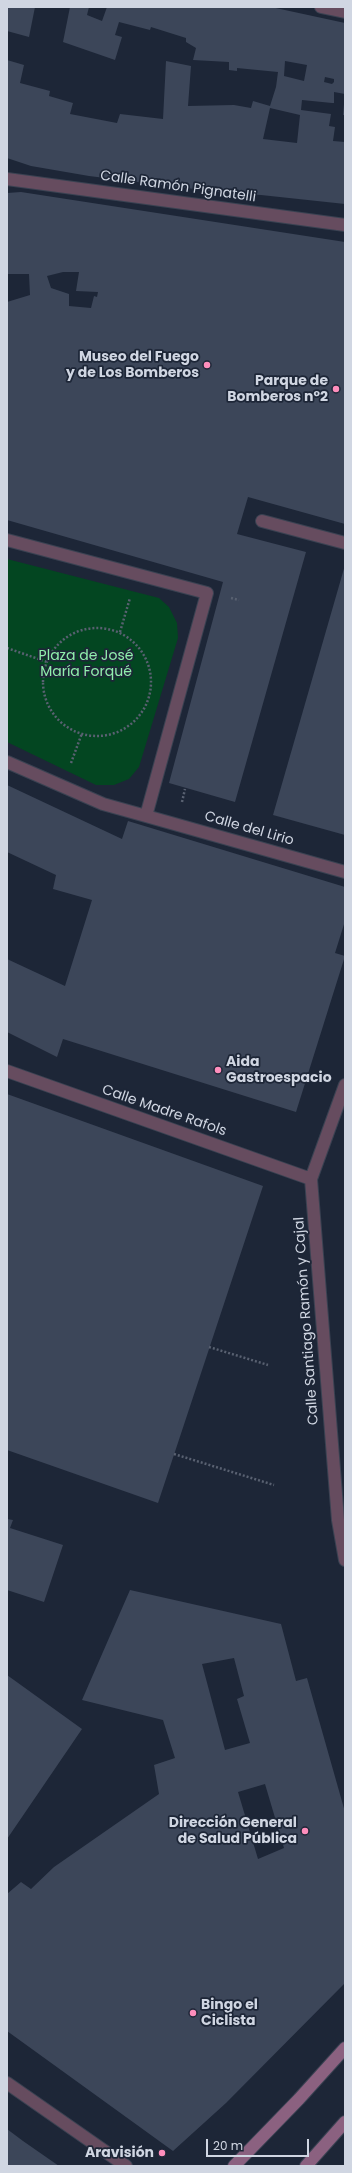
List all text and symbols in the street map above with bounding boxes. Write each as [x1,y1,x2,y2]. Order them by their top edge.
street label: Calle Ramón Pignatelli [99,168,257,206]
place label: Museo del Fuego y de Los Bomberos [66,349,199,382]
marker: Museo del Fuego y de Los Bomberos [202,360,212,370]
place label: Parque de Bomberos n°2 [227,373,328,406]
marker: Parque de Bomberos n°2 [331,384,341,394]
park label: Plaza de José María Forqué [39,648,133,680]
street label: Calle del Lirio [202,808,296,850]
place label: Aida Gastroespacio [226,1054,332,1086]
marker: Aida Gastroespacio [213,1065,223,1075]
street label: Calle Madre Rafols [100,1082,228,1140]
street label: Calle Santiago Ramón y Cajal [291,1216,323,1426]
place label: Dirección General de Salud Pública [169,1815,297,1848]
marker: Dirección General de Salud Pública [300,1826,310,1836]
place label: Bingo el Ciclista [201,1997,258,2030]
marker: Bingo el Ciclista [188,2008,198,2018]
scale bar [208,2131,311,2157]
text: 20 m [213,2137,243,2154]
place label: Aravisión [85,2145,154,2161]
marker: Aravisión [157,2148,167,2158]

